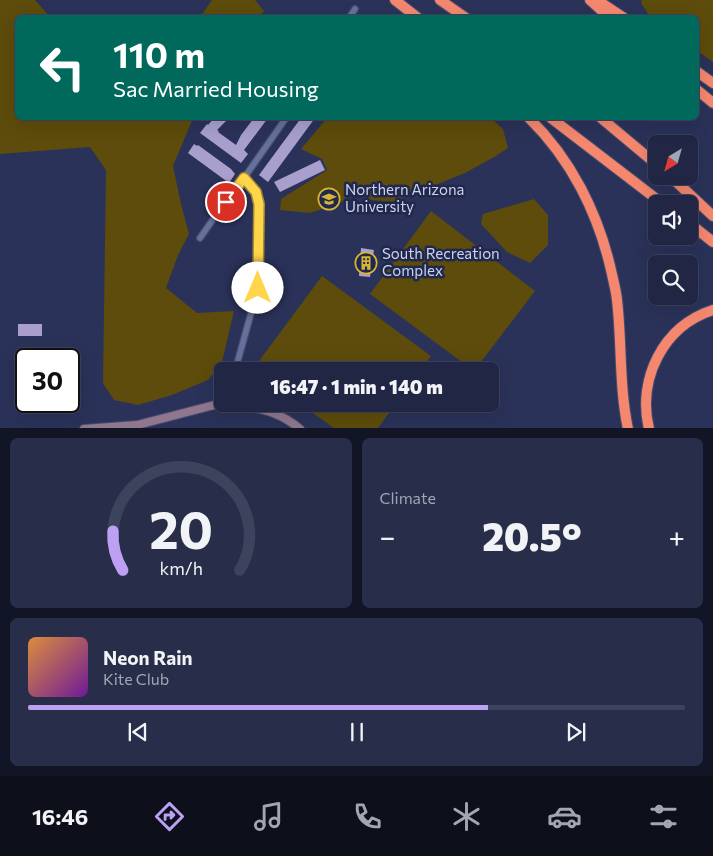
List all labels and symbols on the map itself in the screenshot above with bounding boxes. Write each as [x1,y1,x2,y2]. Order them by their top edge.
north arrow [648,135,698,185]
place label: Northern Arizona University [345,180,464,215]
pin [205,181,247,223]
school or university icon: Northern Arizona University [317,187,341,211]
place label: South Recreation Complex [382,244,500,279]
building icon: South Recreation Complex [354,251,378,275]
position arrow [231,261,283,313]
speed limit sign: 30 [15,348,80,413]

